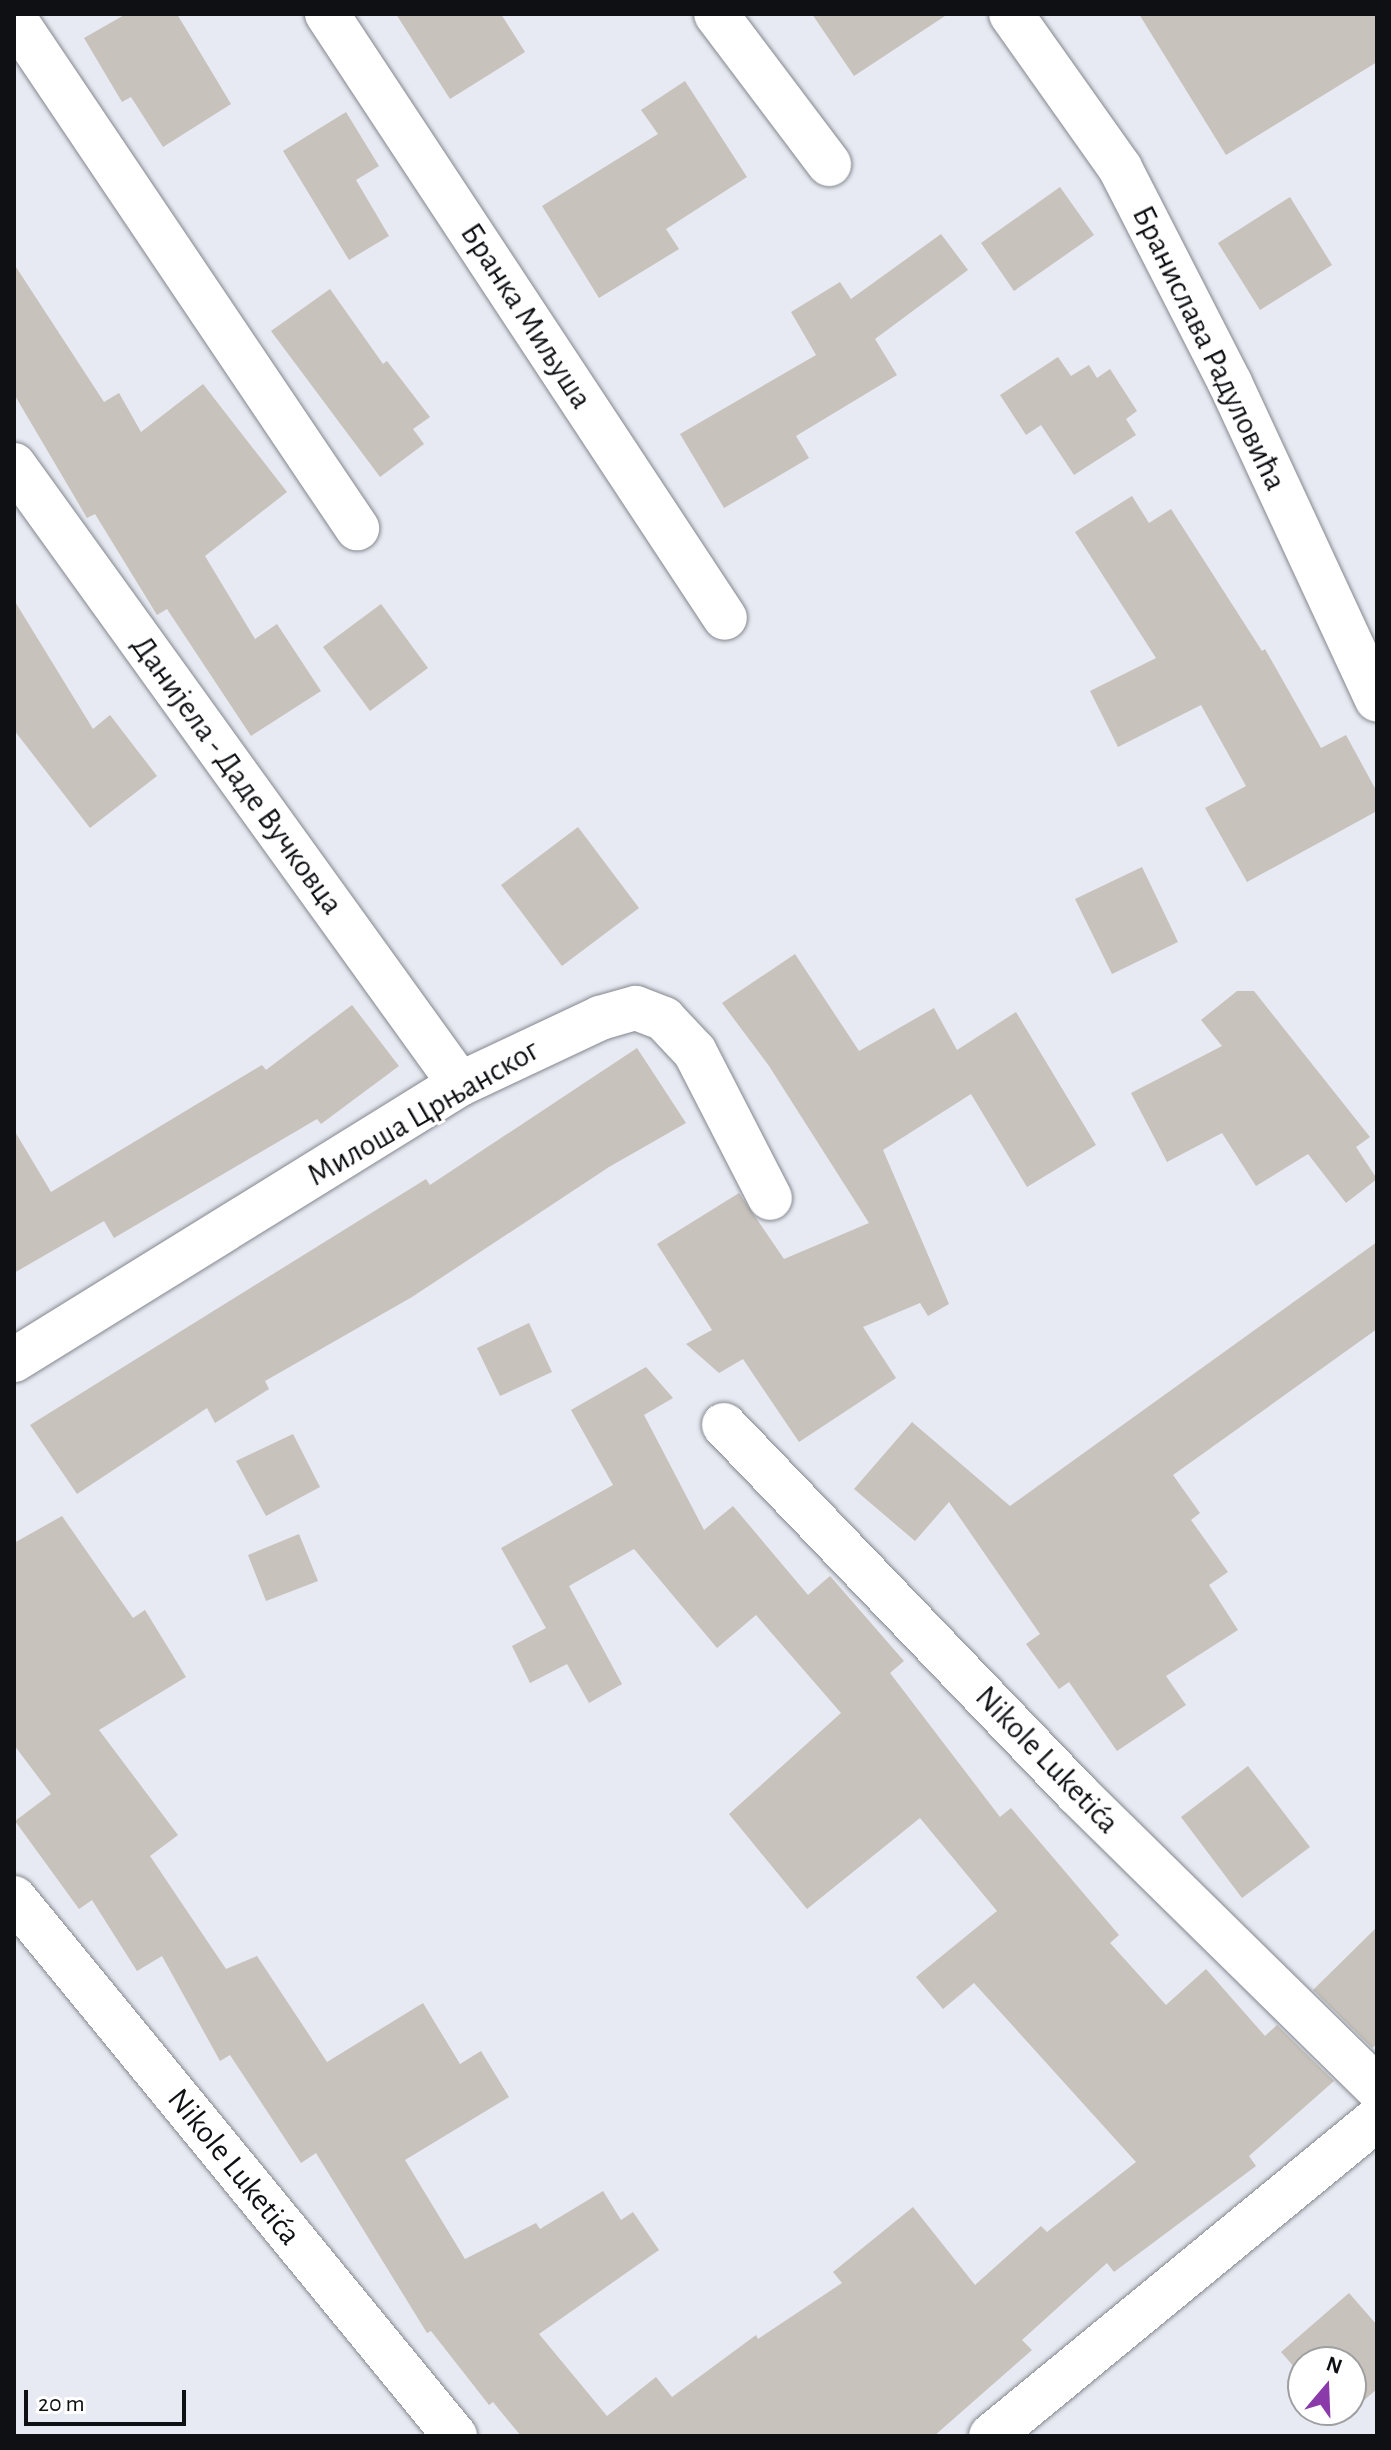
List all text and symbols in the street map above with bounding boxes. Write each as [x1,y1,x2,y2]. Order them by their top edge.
street label: Бранислава Радуловића [1123,199,1295,497]
street label: Бранка Миљуша [452,216,600,416]
street label: Данијела - Даде Вучковца [123,628,351,922]
street label: Милоша Црњанског [300,1031,546,1195]
street label: Nikole Luketića [967,1678,1127,1842]
street label: Nikole Luketića [159,2081,309,2253]
north arrow [1287,2346,1367,2426]
text: N [1323,2352,1345,2378]
scale bar [28,2374,190,2424]
text: 20 m [38,2392,85,2416]

